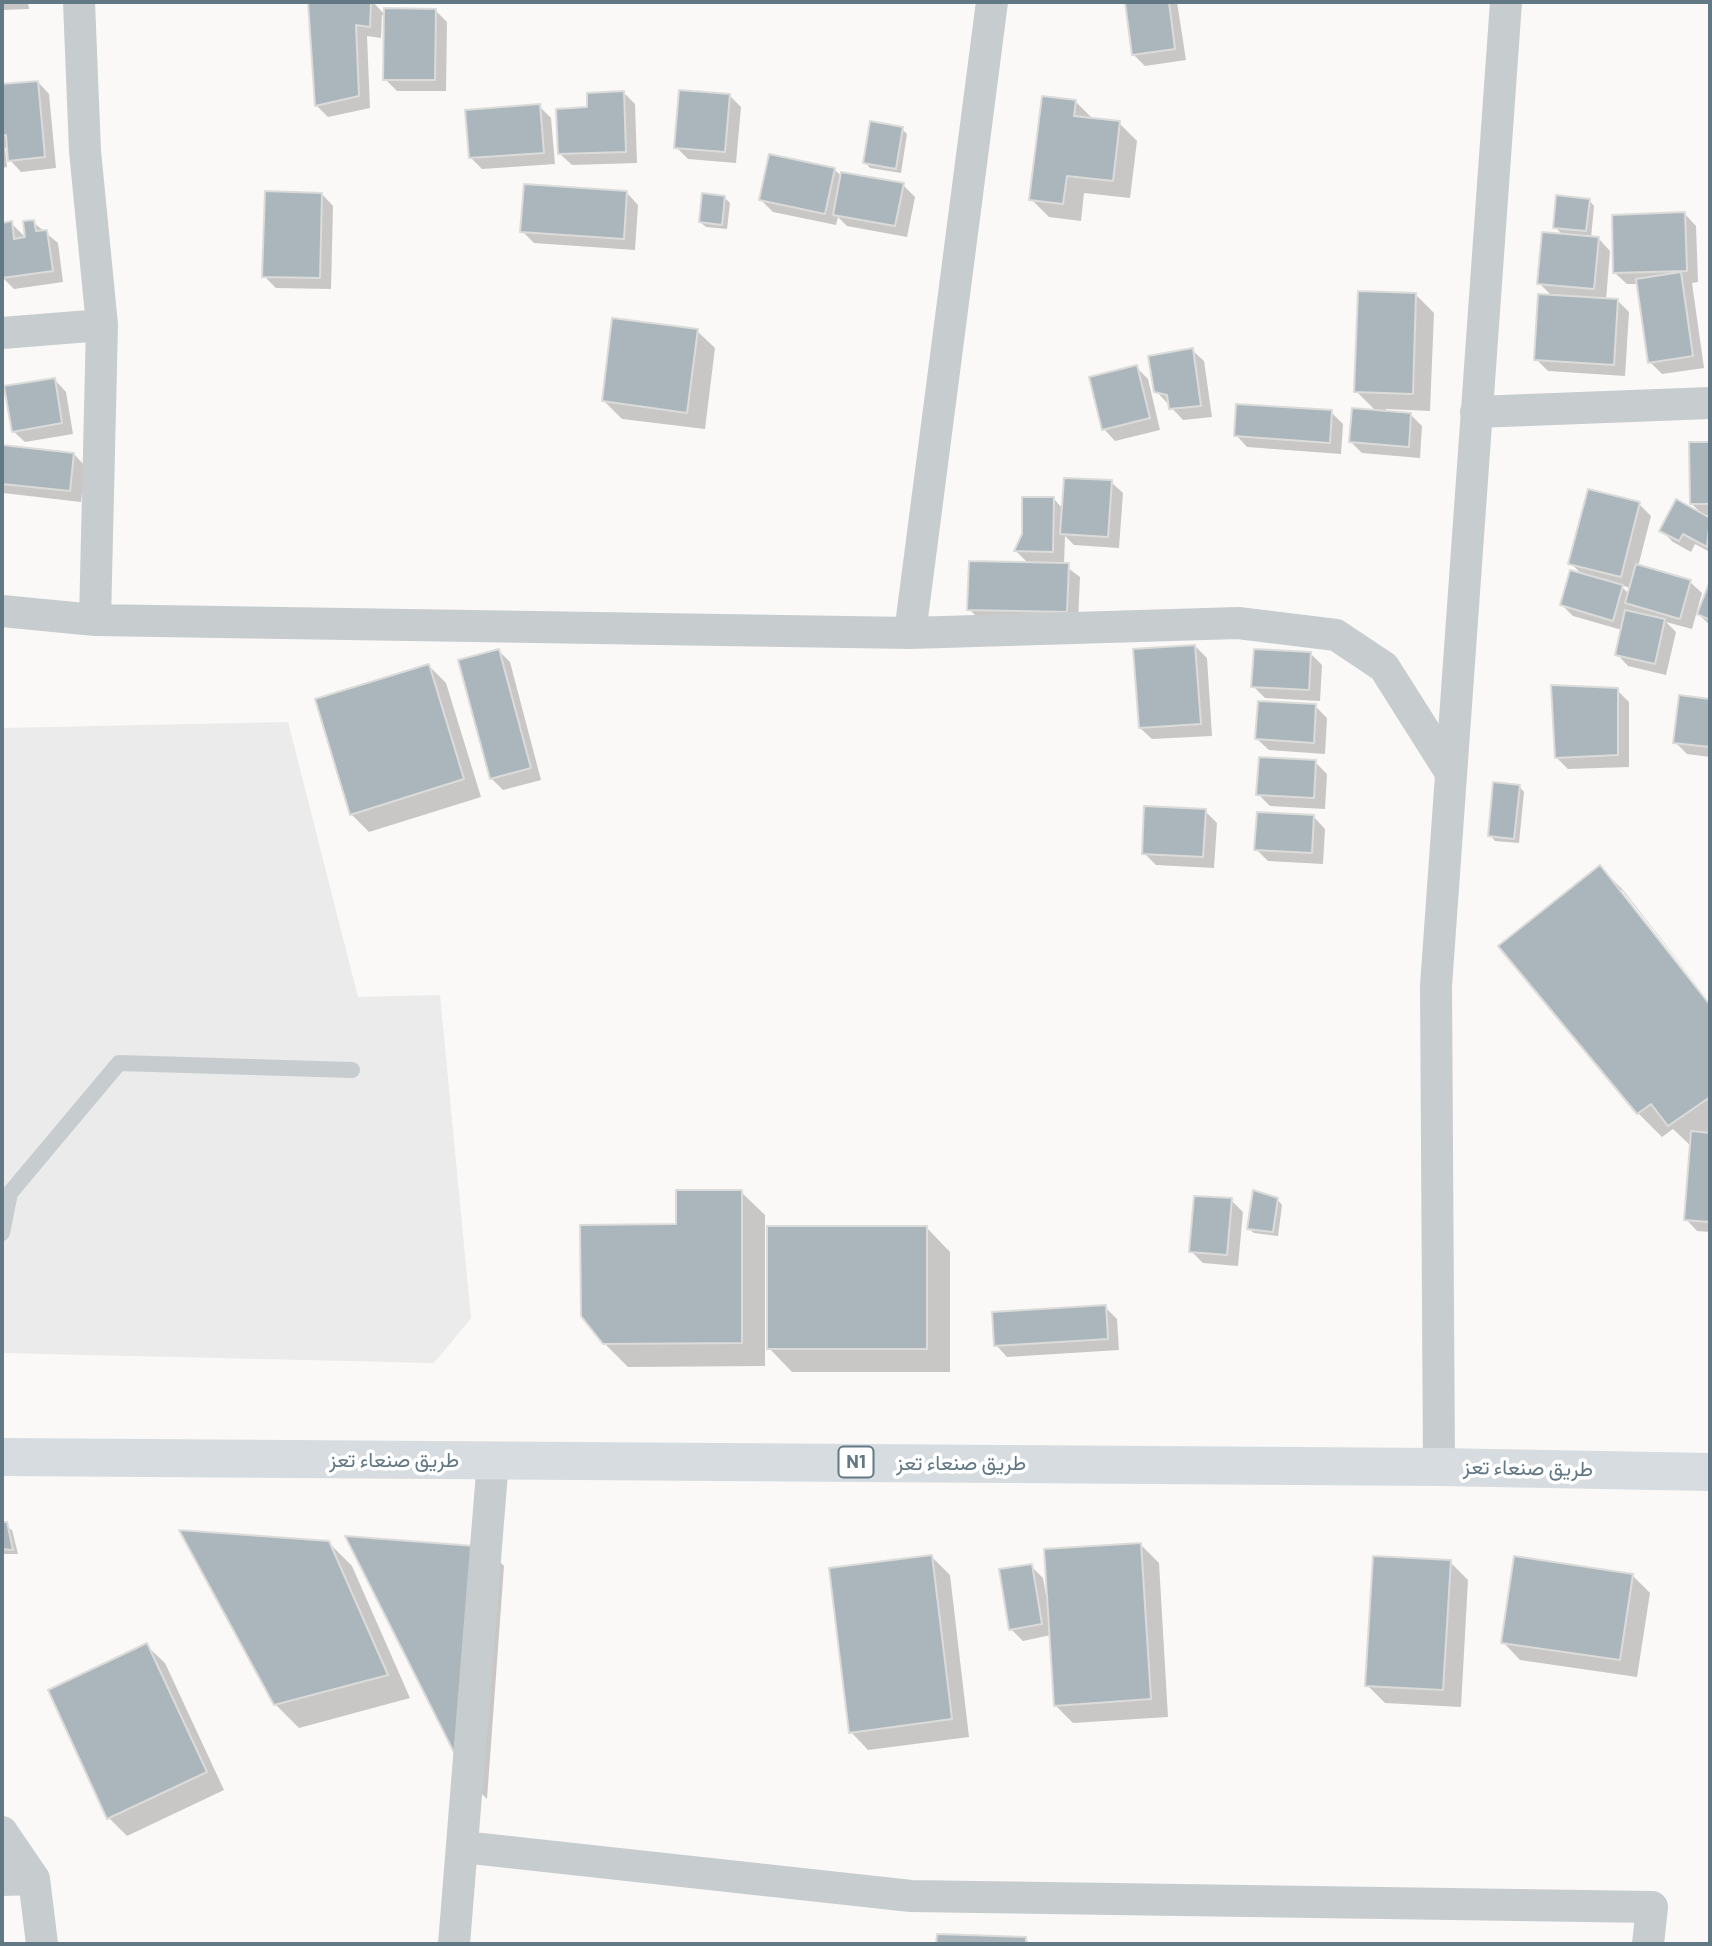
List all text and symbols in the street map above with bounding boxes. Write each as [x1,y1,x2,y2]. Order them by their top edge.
road number: N1 [838,1446,874,1478]
street label: طريق صنعاء تعز [329,1447,459,1473]
street label: طريق صنعاء تعز [896,1450,1026,1476]
street label: طريق صنعاء تعز [1463,1454,1593,1482]

